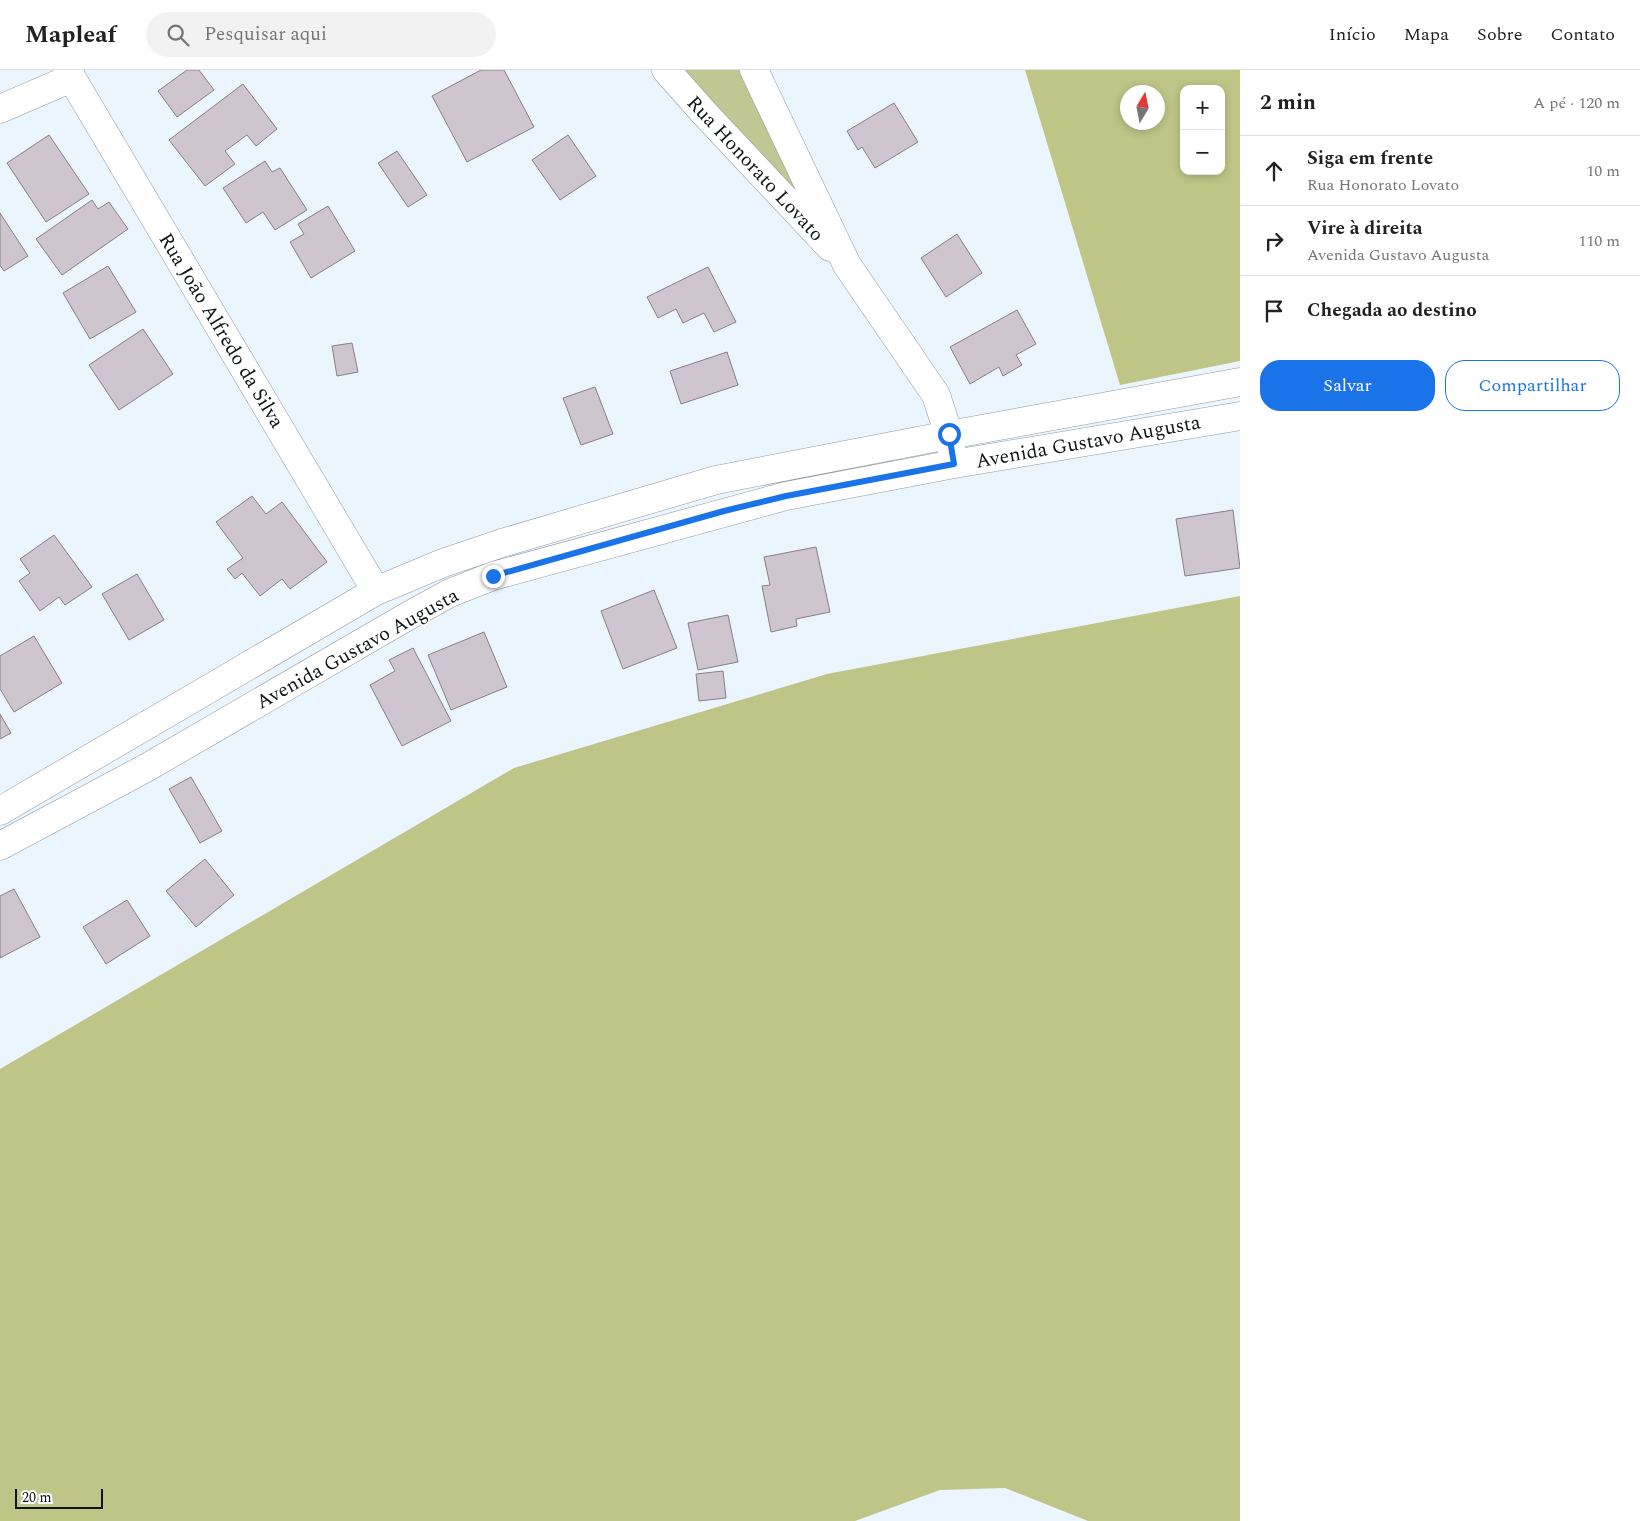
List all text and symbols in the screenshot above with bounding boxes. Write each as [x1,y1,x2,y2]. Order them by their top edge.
search box [146,12,496,57]
text: Mapleaf [25,17,116,53]
text: Pesquisar aqui [204,20,327,49]
icon: search [164,21,192,49]
text: Início [1329,21,1376,48]
text: Mapa [1404,21,1449,48]
text: Sobre [1477,21,1522,48]
text: Contato [1550,21,1615,48]
north arrow [1120,85,1165,130]
map controls [1180,85,1225,175]
button: + [1180,85,1225,130]
text: 2 min [1260,87,1316,119]
street label: Rua Honorato Lovato [679,89,831,248]
text: A pé · 120 m [1533,91,1620,115]
button: − [1180,130,1225,175]
text: Siga em frente [1307,144,1433,173]
icon: ahead [1260,157,1288,185]
text: 10 m [1586,159,1620,183]
text: Rua Honorato Lovato [1307,173,1459,197]
text: Vire à direita [1307,214,1423,243]
street label: Rua João Alfredo da Silva [151,227,292,434]
icon: right [1260,227,1288,255]
text: 110 m [1578,229,1620,253]
text: Avenida Gustavo Augusta [1307,243,1489,267]
text: Chegada ao destino [1307,296,1477,325]
icon: arrive [1260,297,1288,325]
button: Salvar [1260,360,1435,411]
button: Compartilhar [1445,360,1620,411]
street label: Avenida Gustavo Augusta [973,407,1203,477]
route start [938,423,961,446]
route end [482,565,505,588]
street label: Avenida Gustavo Augusta [251,580,465,717]
scale bar [15,1486,102,1509]
text: 20 m [22,1487,52,1508]

